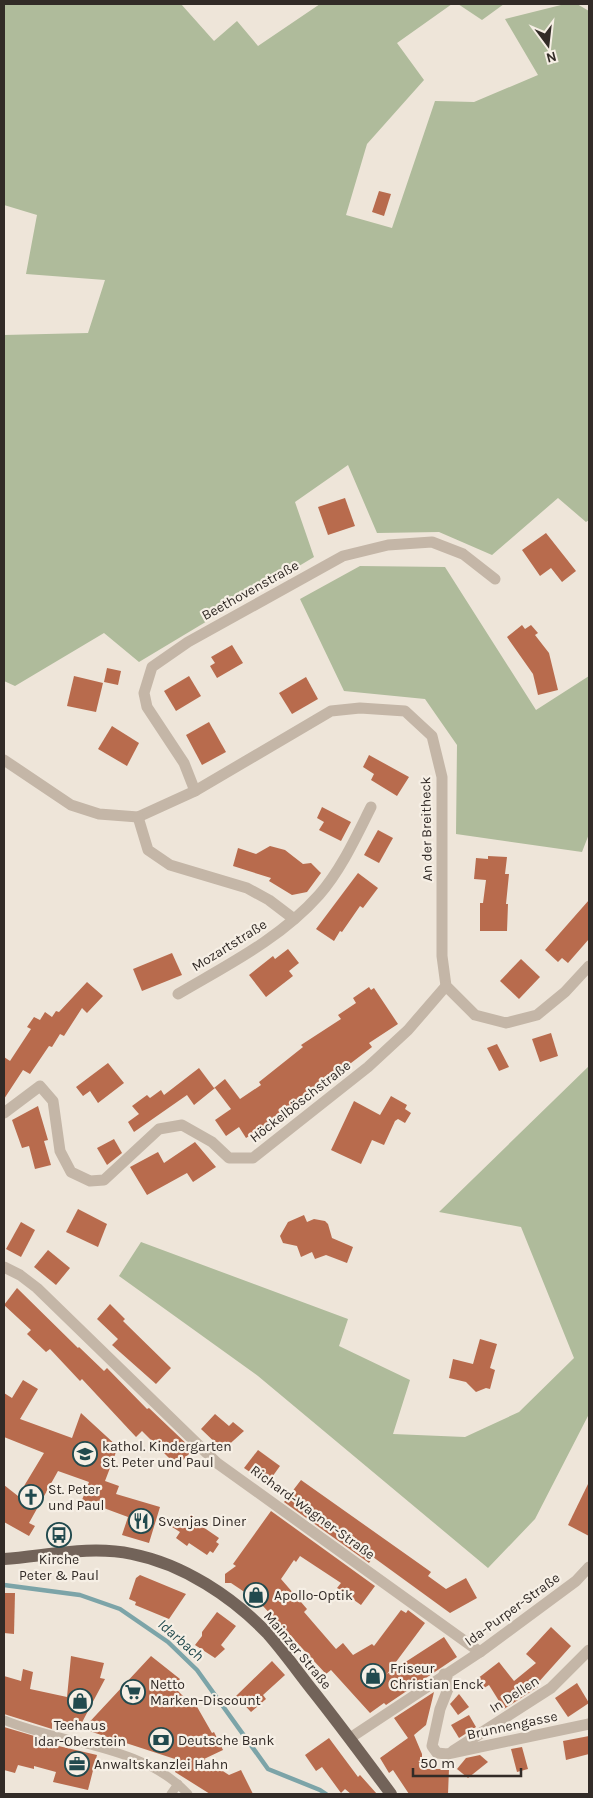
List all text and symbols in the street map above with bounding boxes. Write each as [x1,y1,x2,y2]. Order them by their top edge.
north arrow [523,20,573,70]
text: N [544,48,558,67]
street label: Beethovenstraße [199,557,302,624]
street label: An der Breitheck [417,776,436,882]
street label: Mozartstraße [189,916,270,975]
street label: Höckelböschstraße [246,1057,354,1146]
place label: kathol. Kindergarten St. Peter und Paul [102,1438,232,1471]
school or university icon: kathol. Kindergarten St. Peter und Paul [72,1441,98,1467]
street label: Richard-Wagner-Straße [247,1461,378,1563]
place label: St. Peter und Paul [48,1481,104,1514]
church icon: St. Peter und Paul [18,1484,44,1510]
restaurant icon: Svenjas Diner [128,1508,154,1534]
place label: Svenjas Diner [158,1513,247,1530]
bus stop icon: Kirche Peter & Paul [46,1522,72,1548]
place label: Kirche Peter & Paul [19,1551,99,1584]
street label: Ida-Purper-Straße [461,1569,563,1650]
shop icon: Apollo-Optik [243,1582,269,1608]
place label: Apollo-Optik [274,1587,353,1604]
street label: Mainzer Straße [260,1608,335,1693]
water label: Idarbach [154,1615,208,1665]
place label: Friseur Christian Enck [390,1660,484,1693]
shop icon: Friseur Christian Enck [360,1663,386,1689]
street label: In Dellen [486,1672,542,1717]
place label: Netto Marken-Discount [150,1676,261,1709]
supermarket icon: Netto Marken-Discount [120,1679,146,1705]
shop icon: Teehaus Idar-Oberstein [67,1688,93,1714]
street label: Brunnengasse [465,1708,559,1743]
place label: Teehaus Idar-Oberstein [34,1717,126,1750]
bank icon: Deutsche Bank [148,1727,174,1753]
place label: Deutsche Bank [178,1732,275,1749]
scale bar [413,1746,520,1778]
office icon: Anwaltskanzlei Hahn [64,1751,90,1777]
text: 50 m [420,1754,455,1772]
place label: Anwaltskanzlei Hahn [94,1756,228,1773]

